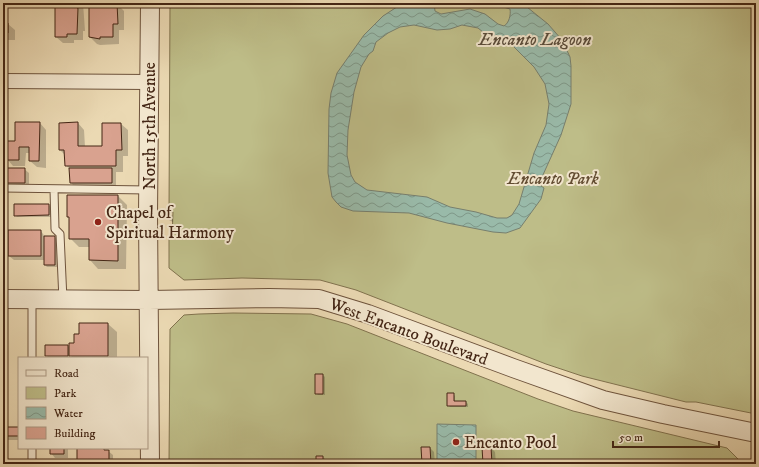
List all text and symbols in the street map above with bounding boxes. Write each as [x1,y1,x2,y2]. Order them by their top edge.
water label: Encanto Lagoon [478,29,591,51]
street label: North 15th Avenue [139,62,161,190]
park label: Encanto Park [506,168,599,190]
place label: Chapel of Spiritual Harmony [106,202,235,244]
marker: Chapel of Spiritual Harmony [93,217,103,227]
street label: West Encanto Boulevard [326,293,491,371]
legend [18,357,148,449]
text: Road [54,366,79,381]
text: Park [54,386,76,401]
text: Water [53,406,83,421]
scale bar [613,423,719,449]
text: Building [54,426,95,441]
text: 50 m [619,430,643,445]
place label: Encanto Pool [464,432,557,454]
marker: Encanto Pool [451,437,461,447]

